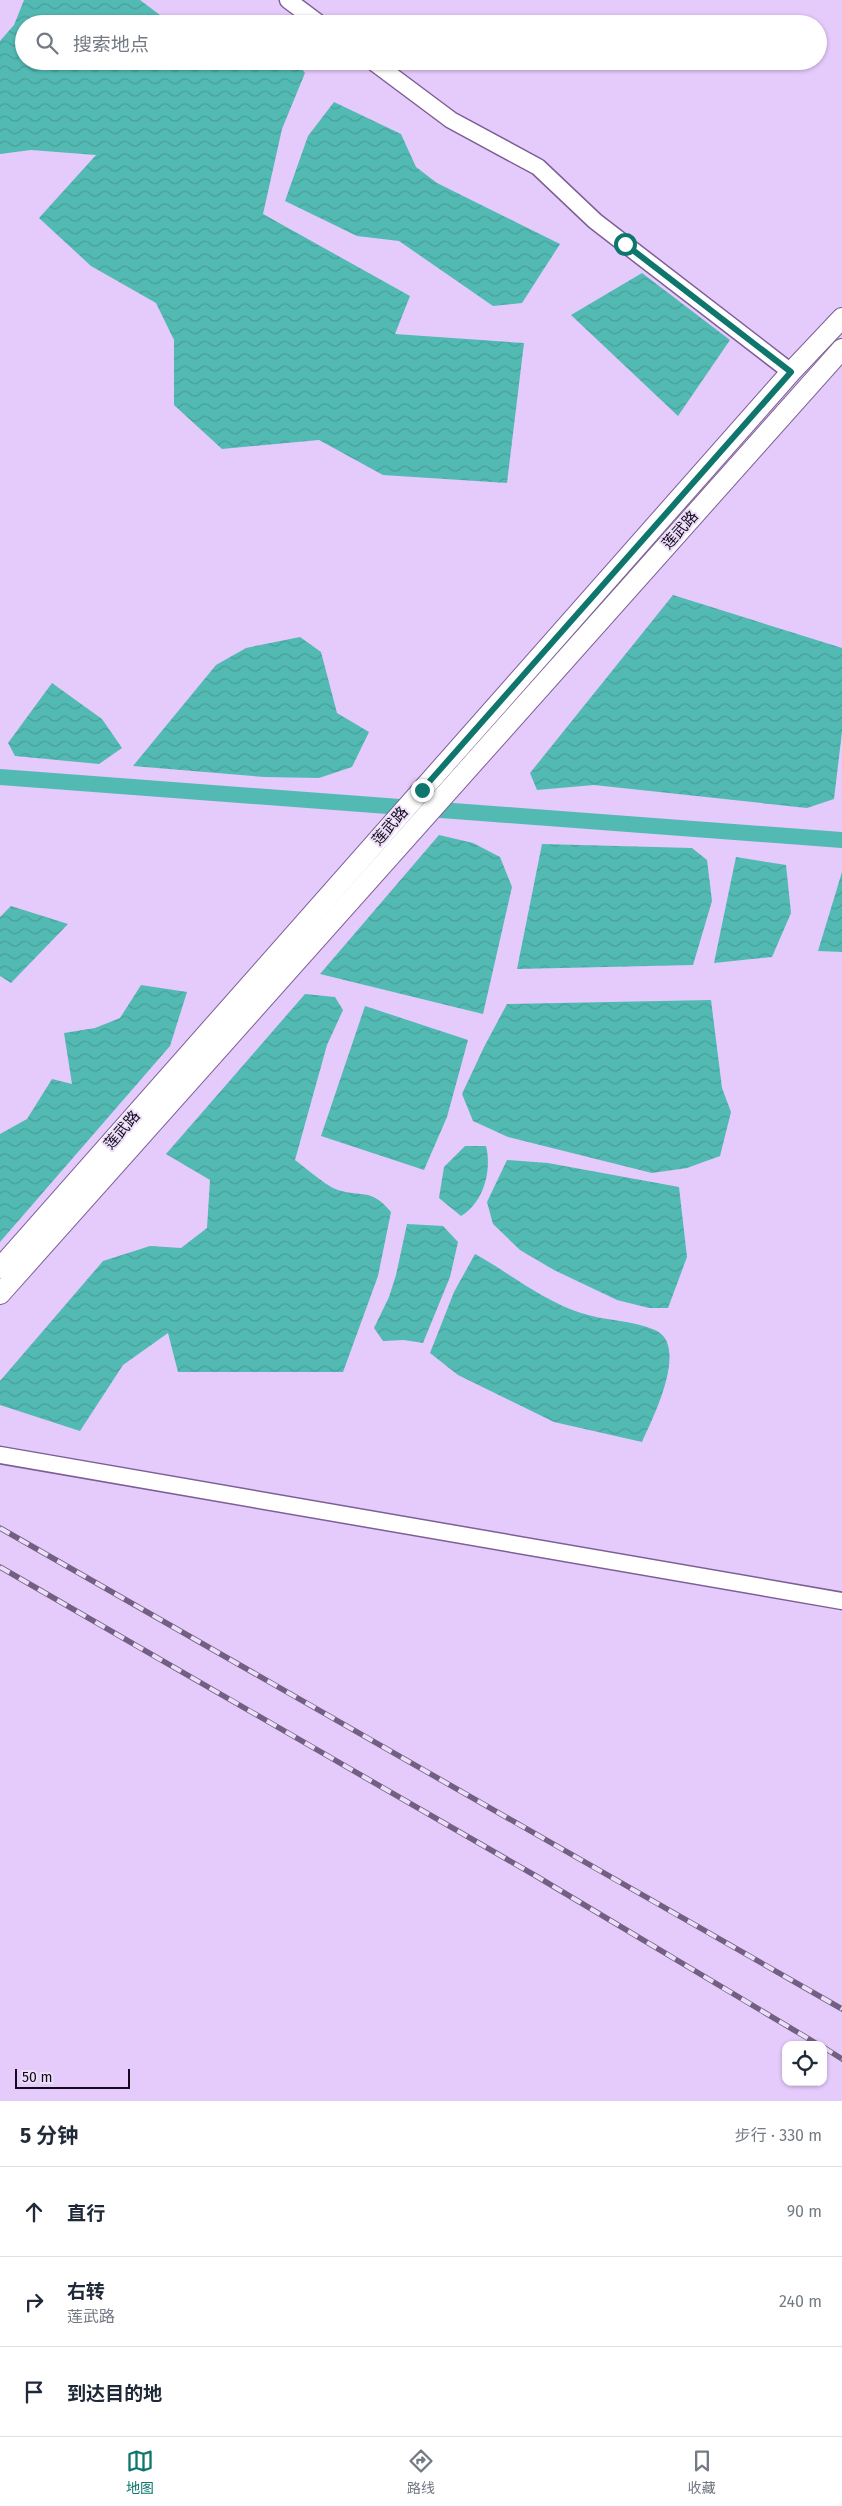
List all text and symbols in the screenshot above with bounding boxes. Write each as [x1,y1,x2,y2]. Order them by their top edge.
search box [15,15,827,70]
icon: search [33,29,61,57]
text: 搜索地点 [73,33,149,56]
route start [614,233,637,256]
street label: 莲武路 [658,507,702,553]
route end [411,779,434,802]
street label: 莲武路 [368,803,412,849]
street label: 莲武路 [100,1107,144,1153]
map controls [782,2041,827,2086]
button: locate [782,2041,827,2086]
scale bar [15,2066,130,2089]
text: 50 m [22,2069,53,2086]
text: 5 分钟 [20,2123,78,2149]
text: 步行 · 330 m [735,2126,822,2145]
icon: ahead [20,2198,48,2226]
text: 直行 [67,2202,105,2225]
text: 90 m [787,2202,822,2221]
text: 右转 [67,2280,105,2303]
icon: right [20,2288,48,2316]
text: 240 m [779,2292,822,2311]
text: 莲武路 [67,2307,115,2326]
icon: arrive [20,2378,48,2406]
text: 到达目的地 [67,2382,162,2405]
tab: 地图 [126,2447,154,2497]
tab: 路线 [407,2447,435,2497]
tab: 收藏 [688,2447,716,2497]

